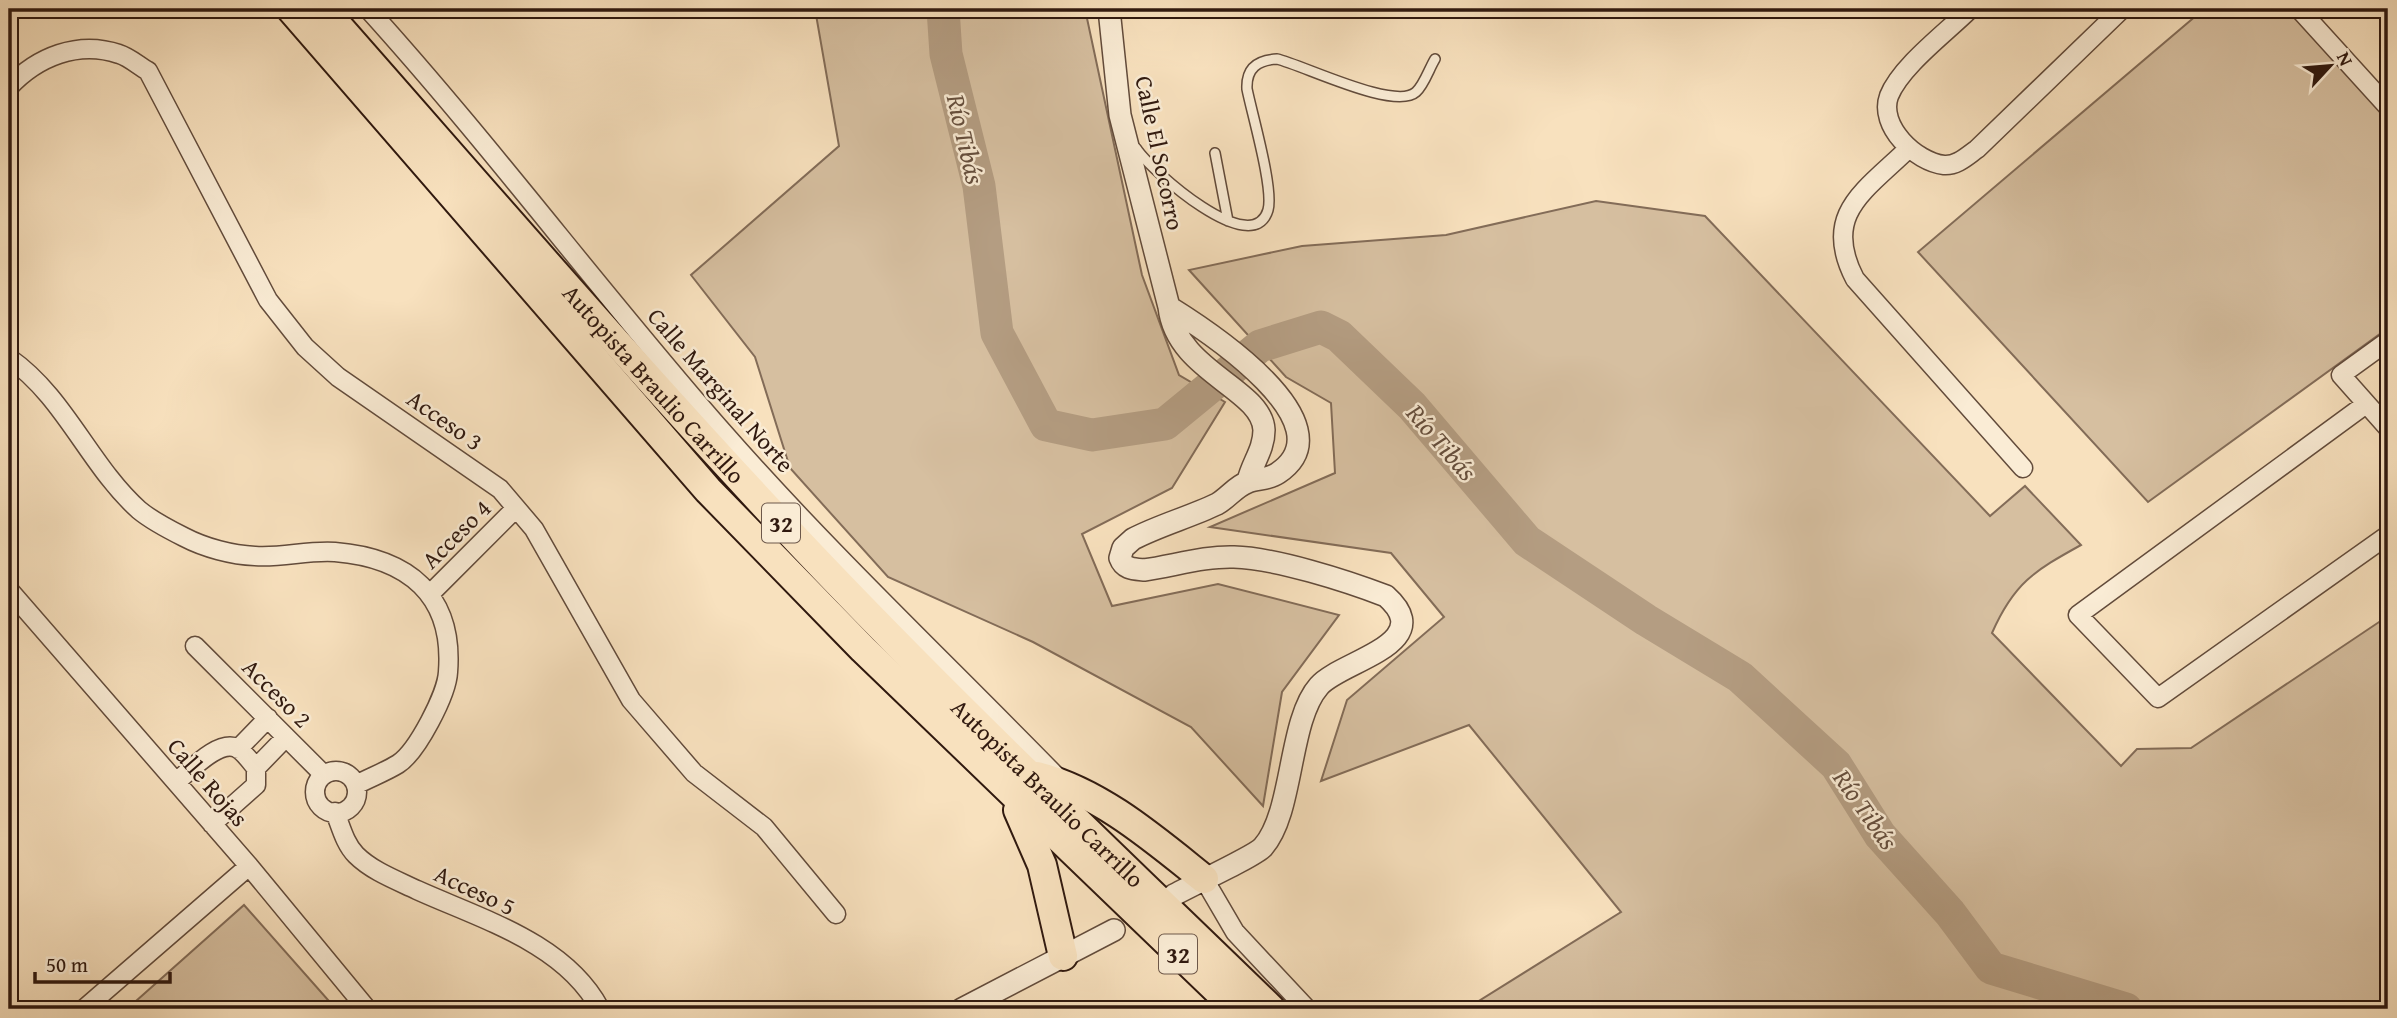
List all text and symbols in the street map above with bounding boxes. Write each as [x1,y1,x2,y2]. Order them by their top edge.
north arrow [2296,32,2366,102]
text: N [2330,47,2361,71]
street label: Calle El Socorro [1127,73,1193,233]
water label: Río Tibás [937,89,995,188]
street label: Autopista Braulio Carrillo [555,276,753,491]
street label: Calle Marginal Norte [639,300,803,480]
street label: Acceso 3 [400,381,490,459]
water label: Río Tibás [1397,394,1487,490]
street label: Acceso 4 [413,491,499,577]
road number: 32 [762,503,800,542]
street label: Acceso 2 [234,650,320,736]
street label: Autopista Braulio Carrillo [943,690,1152,895]
street label: Calle Rojas [159,730,257,834]
water label: Río Tibás [1823,760,1908,858]
street label: Acceso 5 [429,856,521,924]
road number: 32 [1159,934,1197,973]
scale bar [35,941,170,985]
text: 50 m [46,949,88,980]

